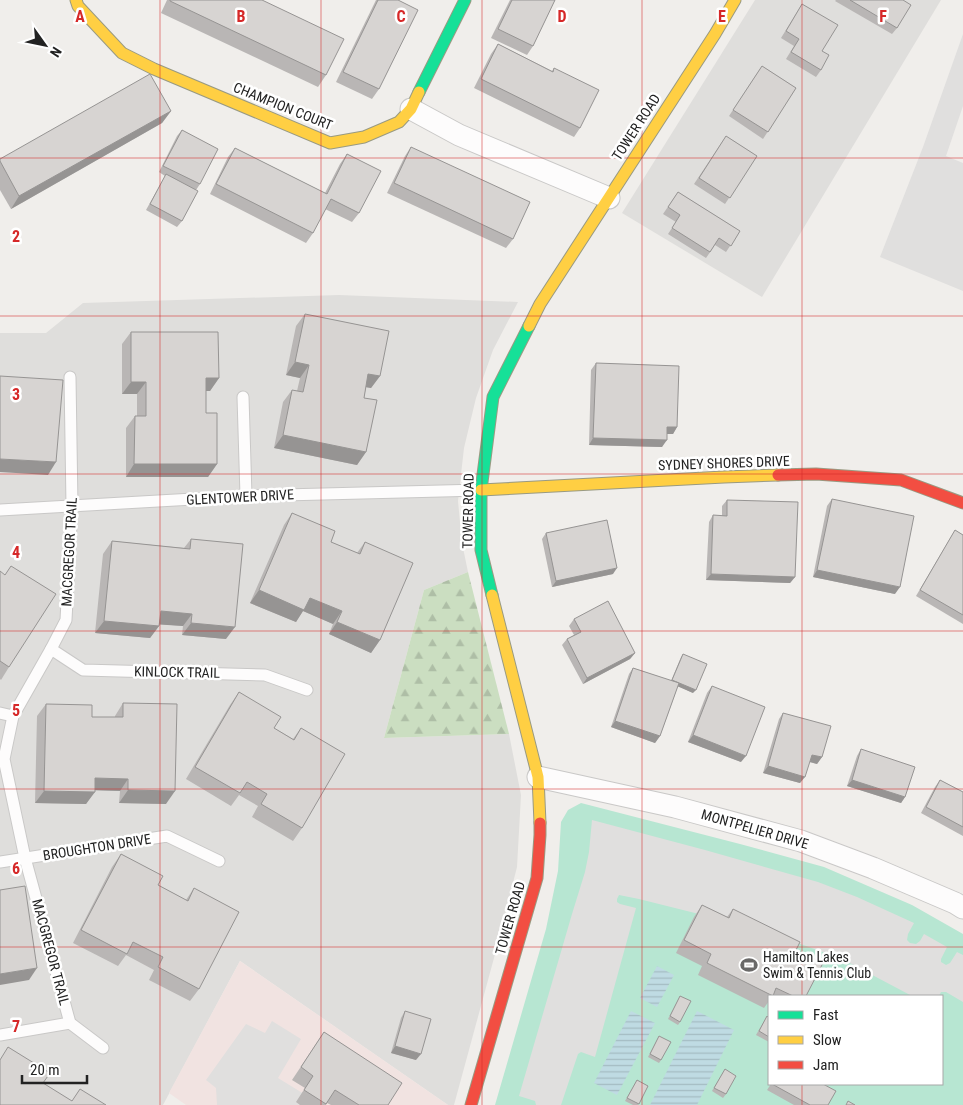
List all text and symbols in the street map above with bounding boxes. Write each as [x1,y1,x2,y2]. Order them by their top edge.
text: A [75,7,85,26]
text: B [237,7,246,26]
text: C [396,7,406,26]
text: D [557,7,567,26]
text: E [718,7,726,26]
text: F [879,7,887,26]
north arrow [20,20,70,70]
text: N [47,44,65,60]
street label: CHAMPION COURT [231,79,335,133]
street label: TOWER ROAD [609,91,663,163]
text: 2 [12,227,20,246]
text: 3 [12,385,20,404]
street label: SYDNEY SHORES DRIVE [658,453,790,473]
street label: TOWER ROAD [459,473,477,549]
street label: GLENTOWER DRIVE [186,486,294,508]
street label: MACGREGOR TRAIL [58,497,80,607]
text: 4 [12,543,20,562]
street label: KINLOCK TRAIL [134,663,220,681]
text: 5 [12,701,20,720]
street label: MONTPELIER DRIVE [699,806,811,852]
street label: BROUGHTON DRIVE [42,831,152,863]
text: 6 [12,859,20,878]
street label: TOWER ROAD [492,879,528,957]
street label: MACGREGOR TRAIL [29,897,73,1007]
place label: Hamilton Lakes Swim & Tennis Club [763,949,871,981]
sports icon: Hamilton Lakes Swim & Tennis Club [739,955,759,975]
legend [768,995,943,1085]
text: Fast [813,1006,838,1024]
text: 7 [12,1017,20,1036]
text: Slow [813,1031,842,1049]
scale bar [22,1052,88,1084]
text: Jam [813,1056,839,1074]
text: 20 m [30,1061,60,1079]

